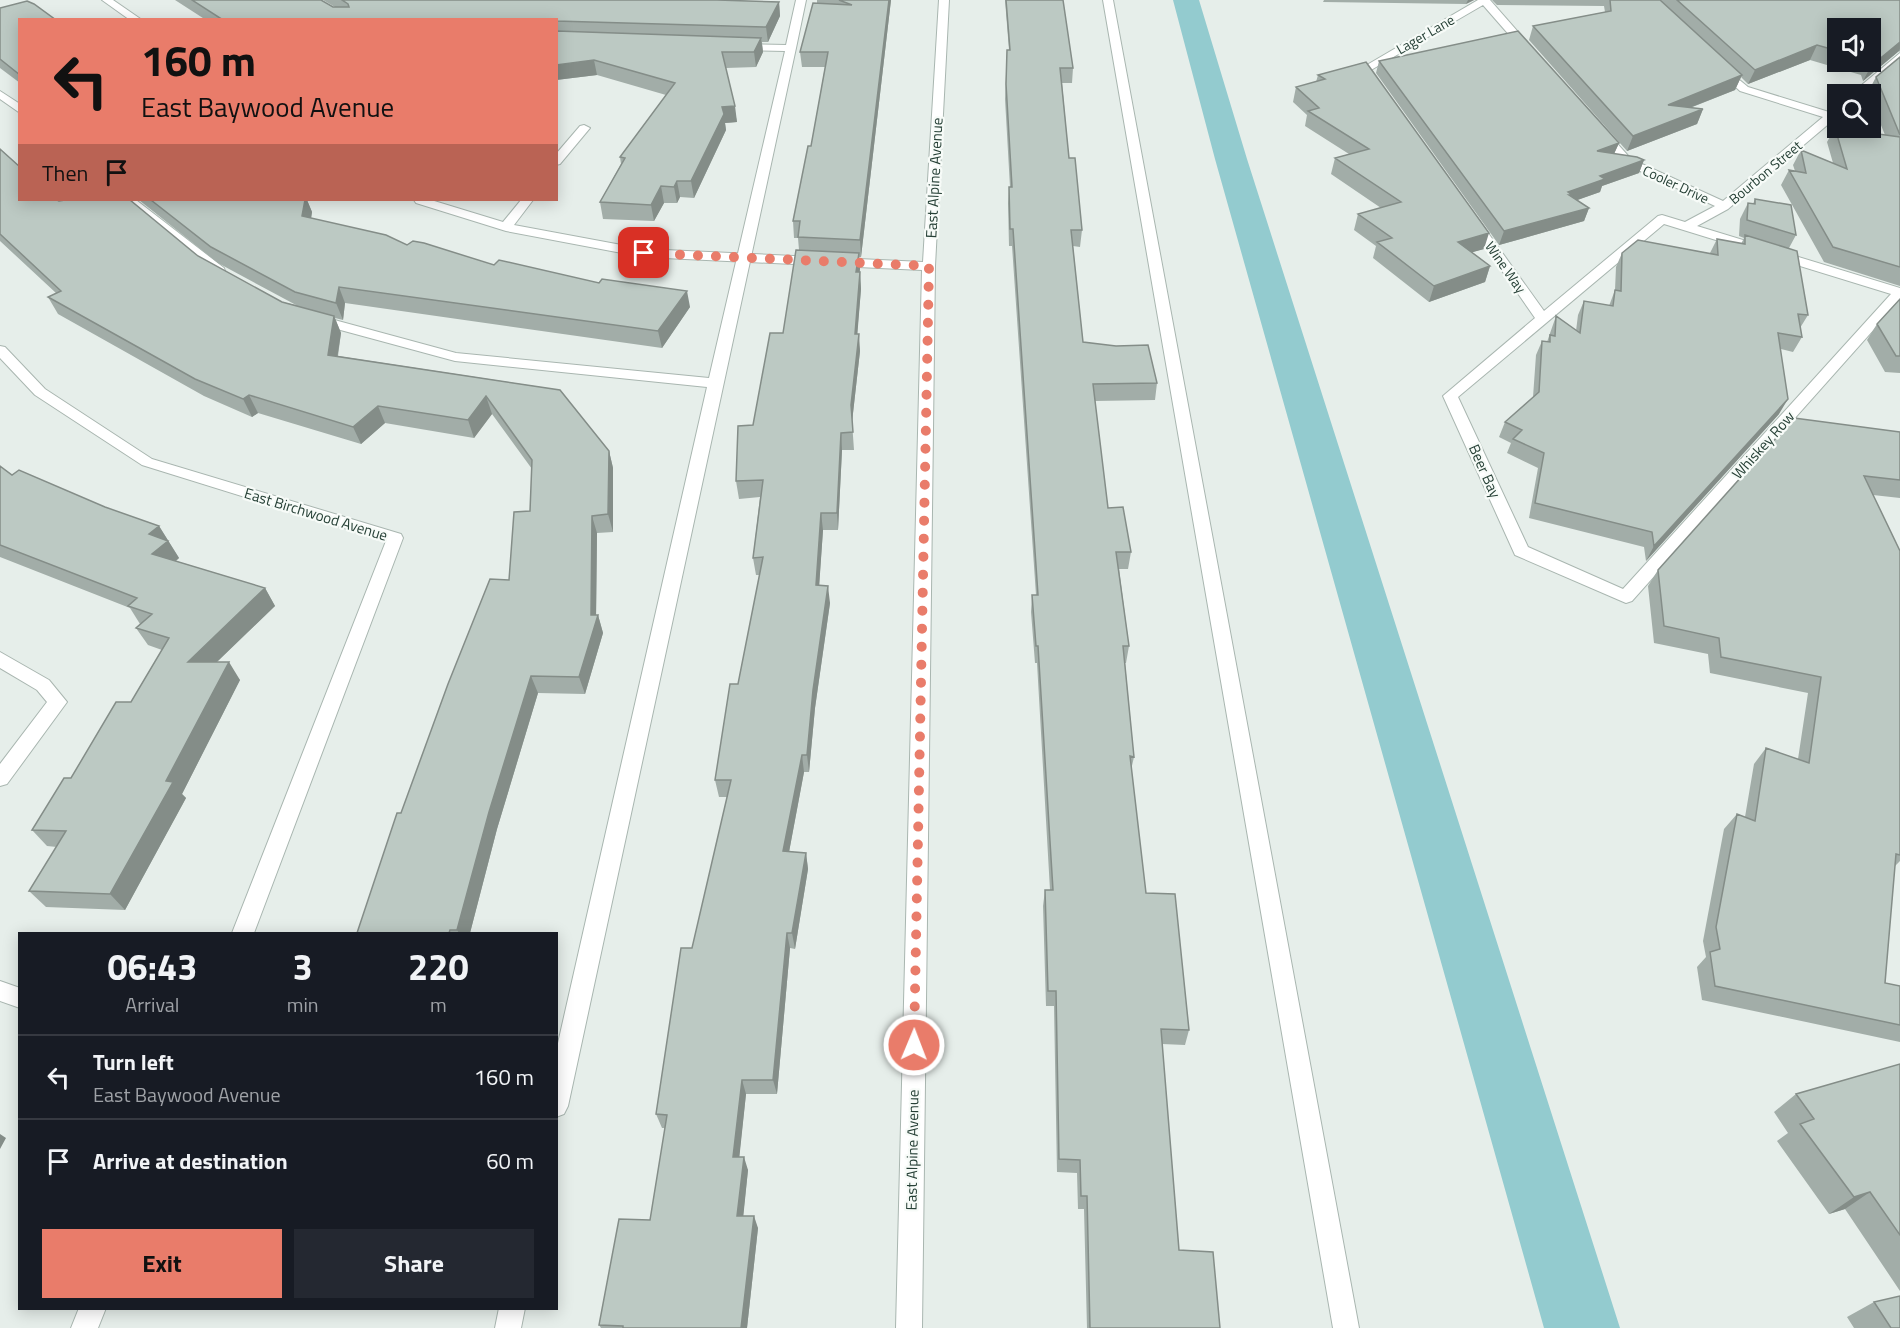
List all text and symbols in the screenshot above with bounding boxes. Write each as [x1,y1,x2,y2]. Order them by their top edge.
street label: Lager Lane [1392,9,1458,59]
map controls [1827,18,1881,138]
button: sound [1827,18,1881,72]
text: 160 m [141,28,256,92]
icon: left [42,42,120,120]
button: search [1827,84,1881,138]
text: East Baywood Avenue [141,86,394,127]
street label: East Alpine Avenue [919,117,949,239]
street label: Bourbon Street [1724,135,1806,209]
text: Then [42,156,88,190]
icon: arrive [100,156,133,189]
street label: Cooler Drive [1639,159,1713,209]
pin [618,227,669,278]
icon: arrive [627,236,660,269]
street label: Wine Way [1480,237,1532,297]
street label: Whiskey Row [1726,406,1800,484]
street label: Beer Bay [1463,440,1507,502]
street label: East Birchwood Avenue [241,481,391,547]
text: 06:43 [107,939,197,994]
text: 3 [293,939,313,994]
text: 220 [408,939,469,994]
text: Arrival [125,989,180,1020]
text: min [287,989,319,1020]
text: m [430,989,447,1020]
position arrow [882,1013,946,1077]
text: Turn left [93,1045,174,1079]
text: 160 m [474,1060,534,1094]
icon: left [42,1061,75,1094]
text: East Baywood Avenue [93,1079,281,1110]
street label: East Alpine Avenue [899,1089,925,1211]
text: Arrive at destination [93,1144,288,1178]
text: 60 m [486,1144,534,1178]
icon: arrive [42,1145,75,1178]
button: Exit [42,1229,282,1298]
button: Share [294,1229,534,1298]

